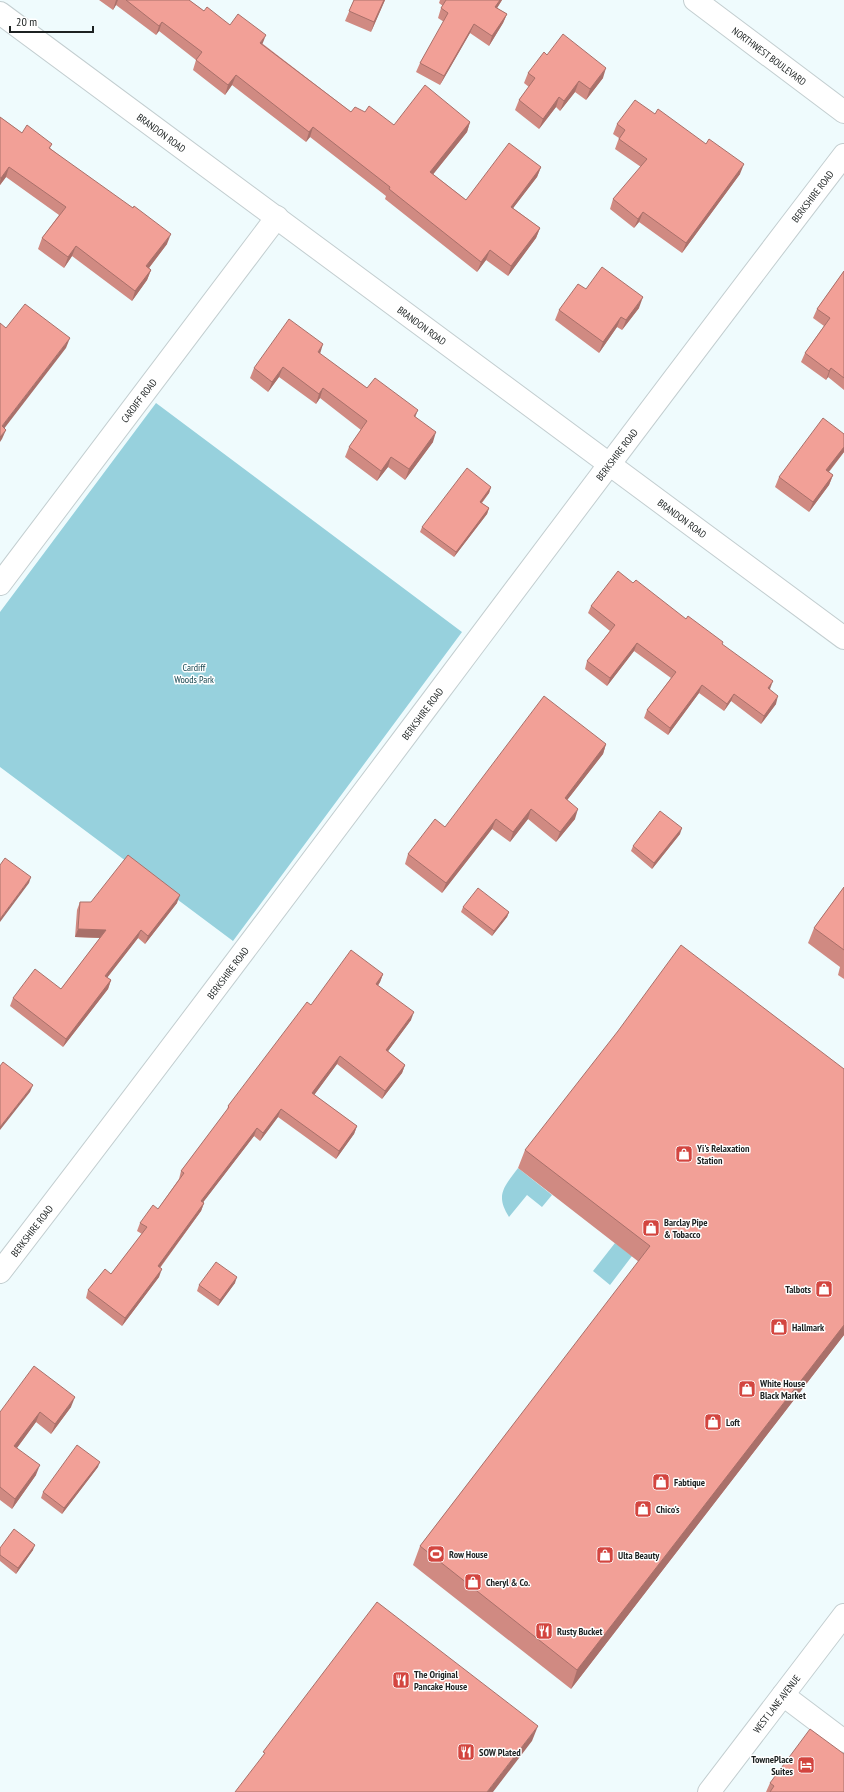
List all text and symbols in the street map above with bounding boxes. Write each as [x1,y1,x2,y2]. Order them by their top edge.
scale bar [10,8,93,34]
text: 20 m [16,14,37,29]
street label: NORTHWEST BOULEVARD [730,24,809,88]
street label: BRANDON ROAD [135,110,188,155]
street label: BERKSHIRE ROAD [788,168,836,225]
street label: BRANDON ROAD [395,303,449,348]
street label: CARDIFF ROAD [118,376,159,425]
street label: BERKSHIRE ROAD [593,426,640,483]
street label: BRANDON ROAD [655,496,709,541]
park label: Cardiff Woods Park [174,661,214,686]
street label: BERKSHIRE ROAD [399,685,446,742]
street label: BERKSHIRE ROAD [204,944,252,1001]
place label: Yi's Relaxation Station [696,1142,750,1167]
shop icon: Yi's Relaxation Station [674,1144,694,1164]
street label: BERKSHIRE ROAD [8,1202,56,1259]
place label: Barclay Pipe & Tobacco [664,1216,708,1241]
shop icon: Barclay Pipe & Tobacco [641,1218,661,1238]
shop icon: Talbots [814,1279,834,1299]
place label: Talbots [785,1283,811,1296]
shop icon: Hallmark [769,1317,789,1337]
place label: Hallmark [792,1321,825,1334]
place label: White House Black Market [759,1377,806,1402]
shop icon: White House Black Market [737,1379,757,1399]
shop icon: Loft [703,1412,723,1432]
place label: Loft [726,1416,740,1429]
shop icon: Fabtique [651,1472,671,1492]
place label: Fabtique [674,1476,705,1489]
shop icon: Chico's [633,1499,653,1519]
place label: Chico's [656,1503,680,1516]
sports icon: Row House [426,1544,446,1564]
shop icon: Ulta Beauty [595,1545,615,1565]
place label: Row House [449,1548,488,1561]
place label: Ulta Beauty [618,1549,660,1562]
shop icon: Cheryl & Co. [463,1572,483,1592]
place label: Cheryl & Co. [486,1576,530,1589]
restaurant icon: Rusty Bucket [534,1621,554,1641]
place label: Rusty Bucket [557,1625,603,1638]
place label: The Original Pancake House [414,1668,467,1693]
restaurant icon: The Original Pancake House [391,1670,411,1690]
street label: WEST LANE AVENUE [750,1672,803,1736]
restaurant icon: SOW Plated [456,1742,476,1762]
place label: SOW Plated [479,1746,521,1759]
place label: TownePlace Suites [751,1753,793,1778]
hotel icon: TownePlace Suites [796,1755,816,1775]

